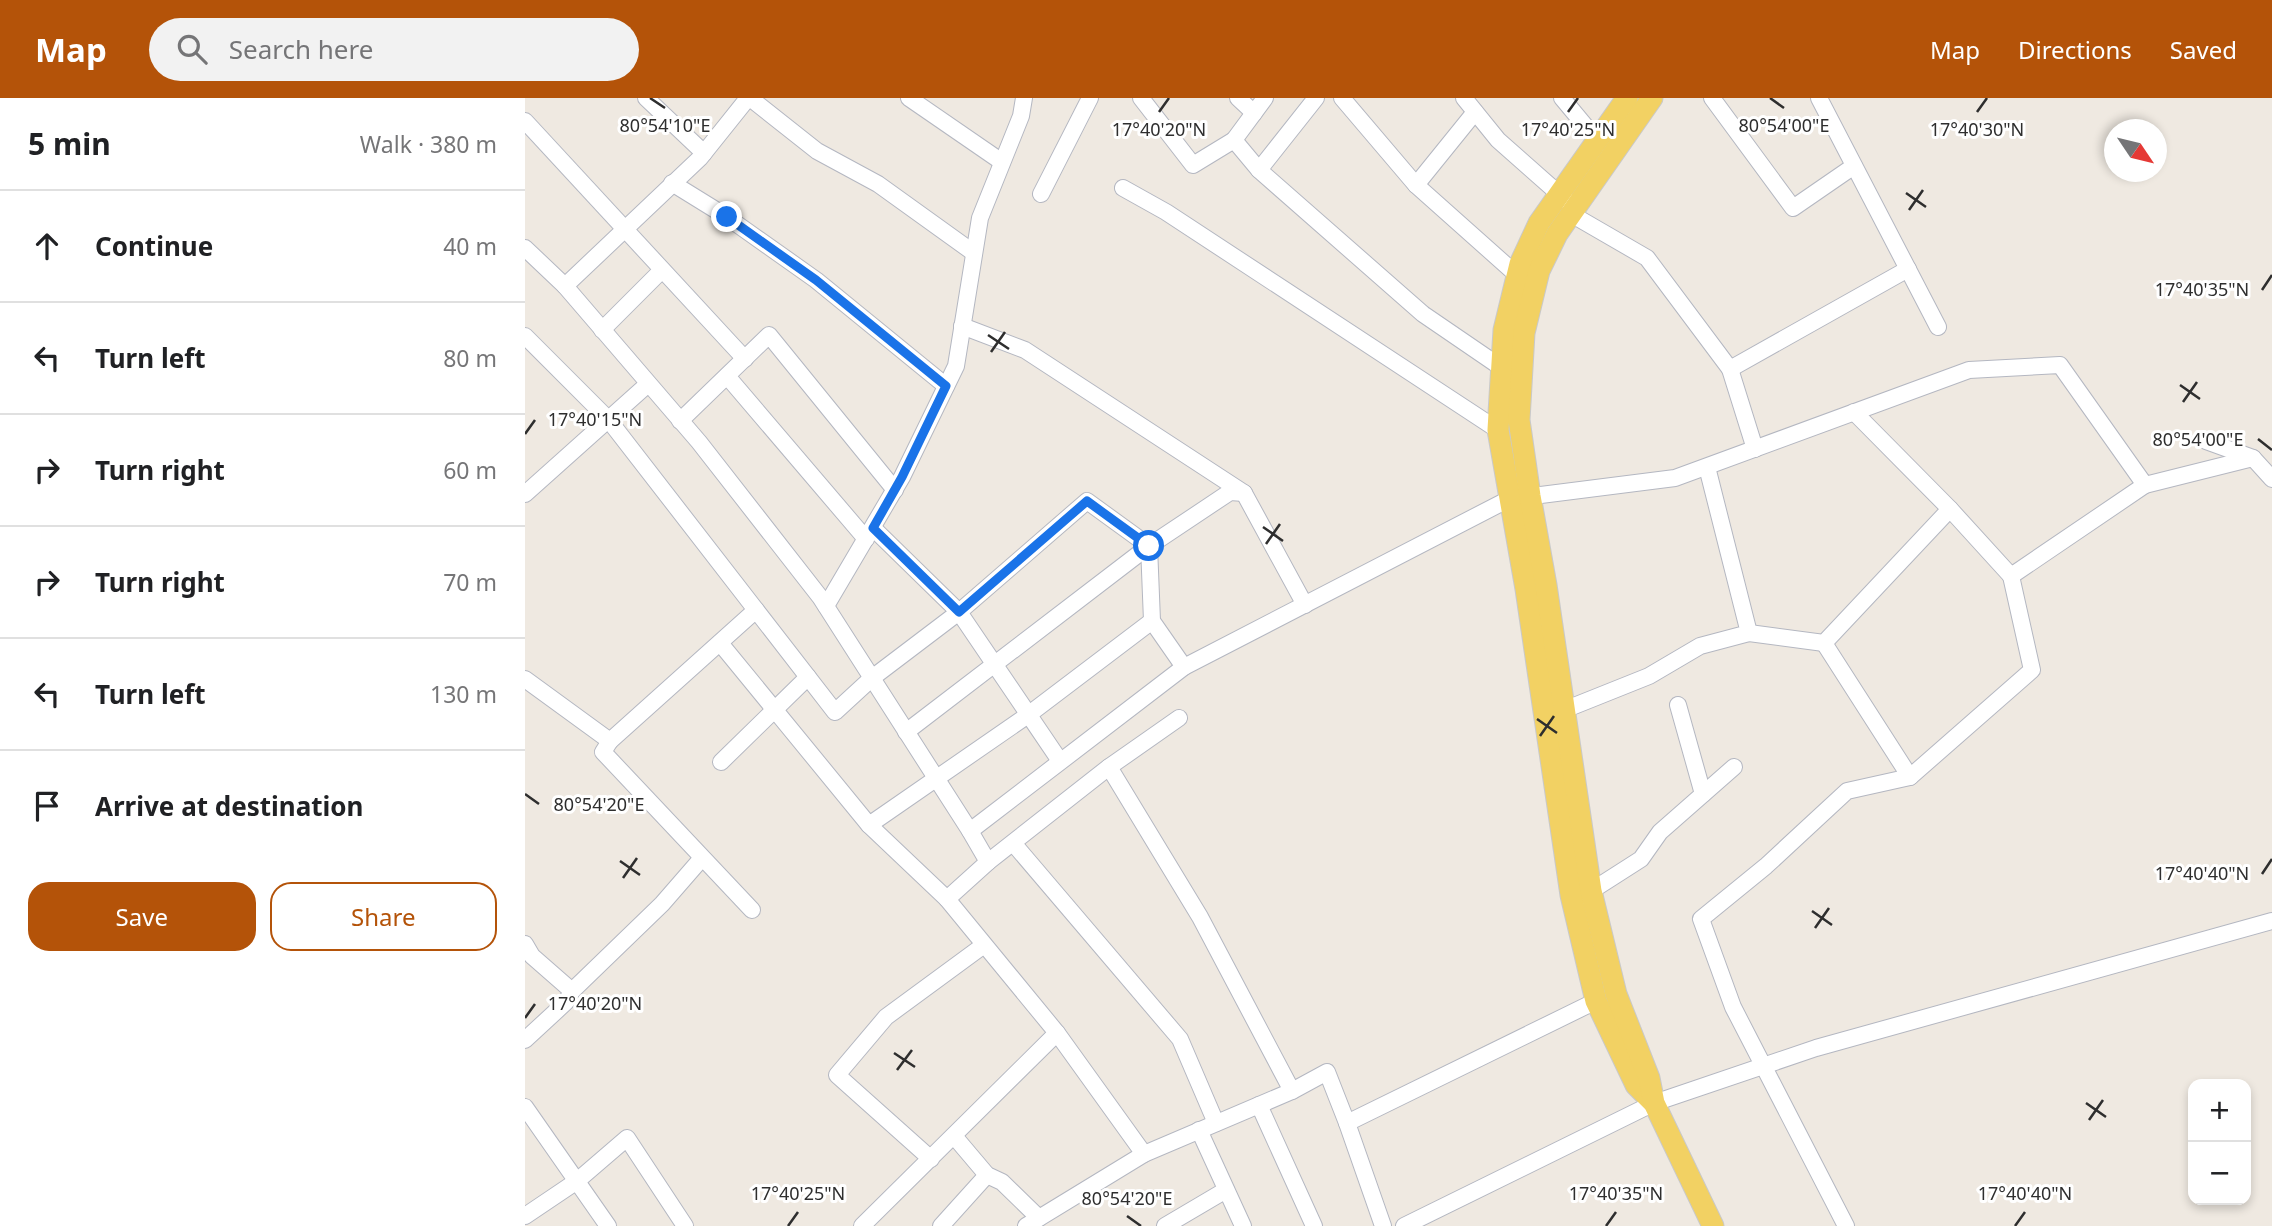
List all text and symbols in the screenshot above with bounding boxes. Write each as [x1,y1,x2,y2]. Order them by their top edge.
search box [149,18,639,81]
text: Map [35,27,107,72]
icon: search [173,30,211,68]
text: Search here [229,31,373,67]
text: Map [1930,33,1980,66]
text: Directions [2018,33,2132,66]
text: Saved [2170,33,2237,66]
text: 80°54'10"E [620,113,710,137]
text: 80°54'00"E [1739,113,1829,137]
text: 17°40'20"N [1112,117,1206,141]
text: 17°40'25"N [1521,117,1615,141]
text: 17°40'30"N [1930,117,2024,141]
north arrow [2104,119,2167,182]
text: 5 min [28,123,111,164]
text: Walk · 380 m [360,128,497,160]
route end [711,201,742,232]
icon: ahead [28,227,66,265]
text: Continue [95,228,213,264]
text: 40 m [443,230,497,262]
text: 17°40'35"N [2155,277,2249,301]
icon: left [28,339,66,377]
text: Turn left [95,340,206,376]
text: 80 m [443,342,497,374]
text: 17°40'15"N [548,407,642,431]
text: 80°54'00"E [2153,427,2243,451]
icon: right [28,451,66,489]
text: Turn right [95,452,225,488]
text: 60 m [443,454,497,486]
route start [1133,530,1164,561]
icon: right [28,563,66,601]
text: Turn right [95,564,225,600]
text: 70 m [443,566,497,598]
icon: left [28,675,66,713]
text: Turn left [95,676,206,712]
text: 130 m [430,678,497,710]
icon: arrive [28,787,66,825]
text: Arrive at destination [95,788,364,824]
text: 80°54'20"E [554,792,644,816]
text: 17°40'40"N [2155,861,2249,885]
button: Save [28,882,256,951]
button: Share [270,882,497,951]
text: 17°40'20"N [548,991,642,1015]
map controls [2188,1079,2251,1205]
button: + [2188,1079,2251,1142]
button: − [2188,1142,2251,1205]
text: 17°40'25"N [751,1181,845,1205]
text: 17°40'35"N [1569,1181,1663,1205]
text: 17°40'40"N [1978,1181,2072,1205]
text: 80°54'20"E [1082,1186,1172,1210]

